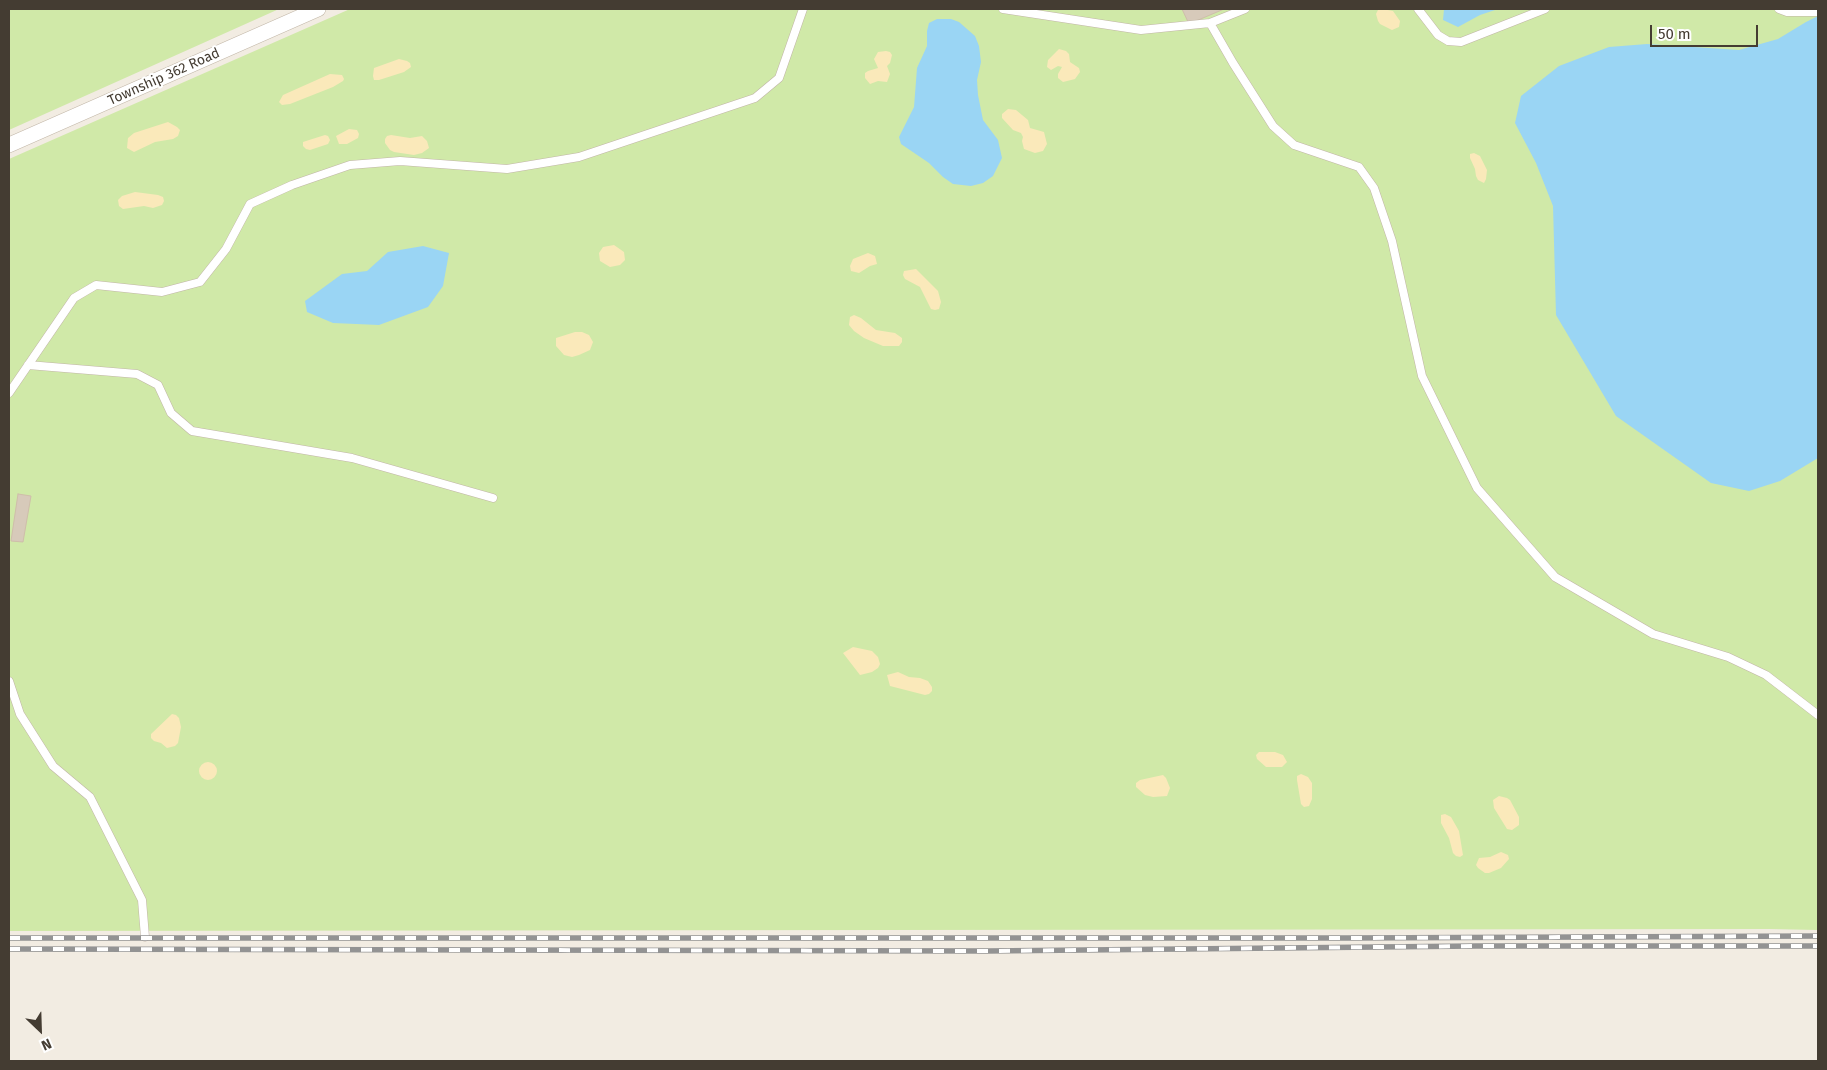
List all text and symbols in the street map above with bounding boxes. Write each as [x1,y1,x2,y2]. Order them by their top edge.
scale bar [1652,15,1760,47]
text: 50 m [1658,25,1691,43]
street label: Township 362 Road [105,45,223,109]
north arrow [15,1005,65,1055]
text: N [39,1035,54,1054]

